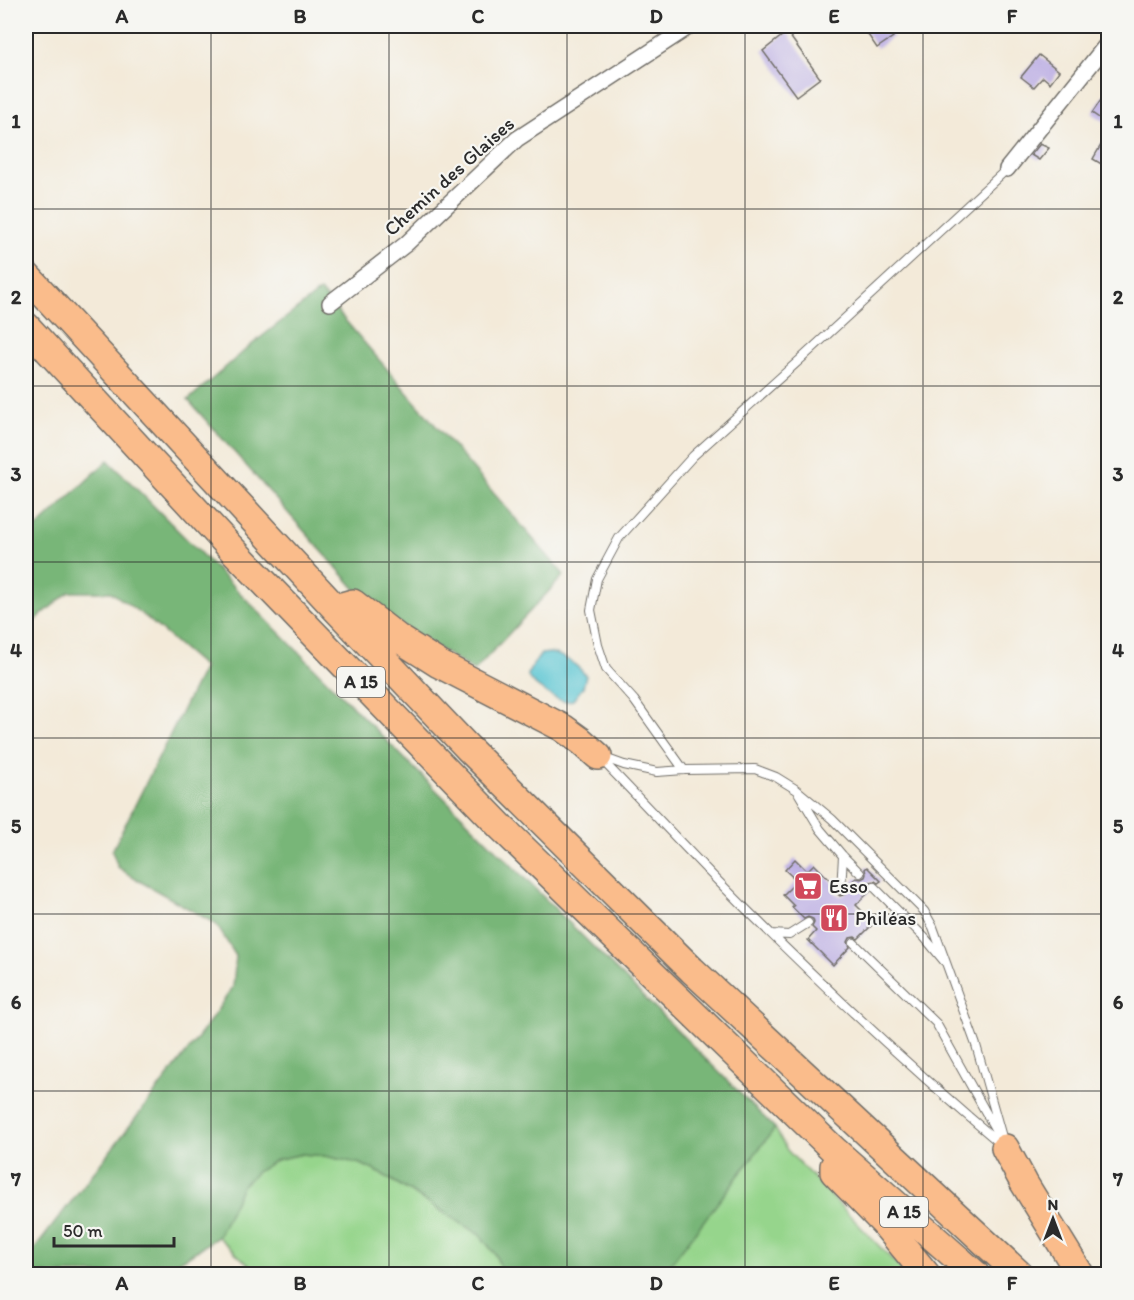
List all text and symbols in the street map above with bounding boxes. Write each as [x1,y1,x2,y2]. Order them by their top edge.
text: A [115,4,129,28]
text: B [294,4,307,28]
text: C [472,4,485,28]
text: D [649,4,663,28]
text: E [828,4,840,28]
text: F [1007,4,1018,28]
text: 1 [11,109,21,133]
text: 1 [1113,109,1123,133]
street label: Chemin des Glaises [379,111,519,241]
text: 2 [11,285,22,309]
text: 2 [1113,285,1124,309]
text: 3 [11,462,22,486]
text: 3 [1113,462,1124,486]
text: 4 [10,638,22,662]
text: 4 [1112,638,1124,662]
road number: A 15 [337,667,385,697]
text: 5 [11,814,22,838]
text: 5 [1113,814,1124,838]
supermarket icon: Esso [792,870,824,902]
place label: Esso [829,874,868,898]
restaurant icon: Philéas [818,902,850,934]
place label: Philéas [855,906,916,930]
text: 6 [11,990,22,1014]
text: 6 [1113,990,1124,1014]
text: 7 [10,1167,21,1191]
text: 7 [1112,1167,1123,1191]
north arrow [1023,1189,1083,1249]
text: N [1048,1195,1058,1214]
road number: A 15 [880,1197,928,1227]
scale bar [54,1210,174,1248]
text: 50 m [63,1220,103,1242]
text: A [115,1271,129,1295]
text: B [294,1271,307,1295]
text: C [472,1271,485,1295]
text: D [649,1271,663,1295]
text: E [828,1271,840,1295]
text: F [1007,1271,1018,1295]

